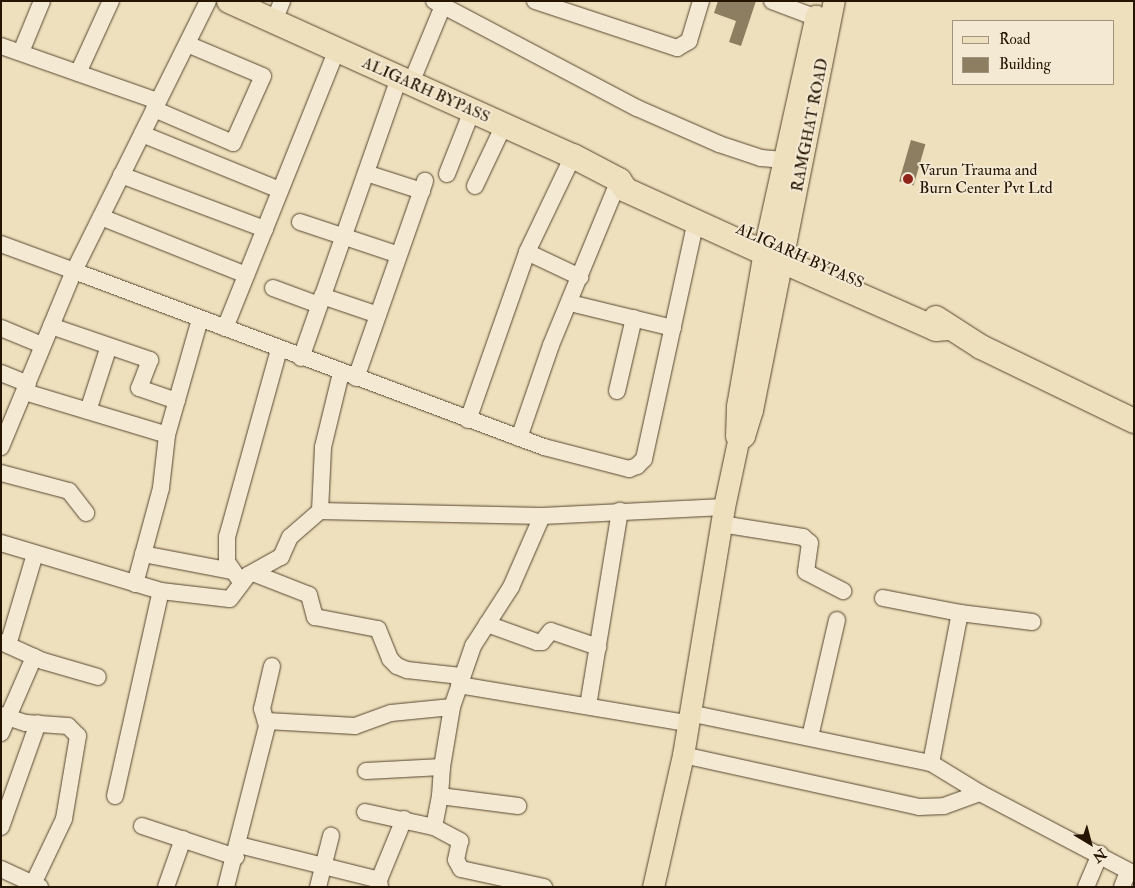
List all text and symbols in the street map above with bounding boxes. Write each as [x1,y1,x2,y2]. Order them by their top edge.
legend [952,20,1115,85]
text: Road [999,30,1030,49]
street label: ALIGARH BYPASS [359,53,493,127]
text: Building [999,55,1051,74]
street label: RAMGHAT ROAD [788,57,832,193]
place label: Varun Trauma and Burn Center Pvt Ltd [919,160,1053,198]
marker: Varun Trauma and Burn Center Pvt Ltd [901,172,915,186]
street label: ALIGARH BYPASS [733,219,867,293]
north arrow [1065,818,1115,868]
text: N [1089,845,1109,866]

